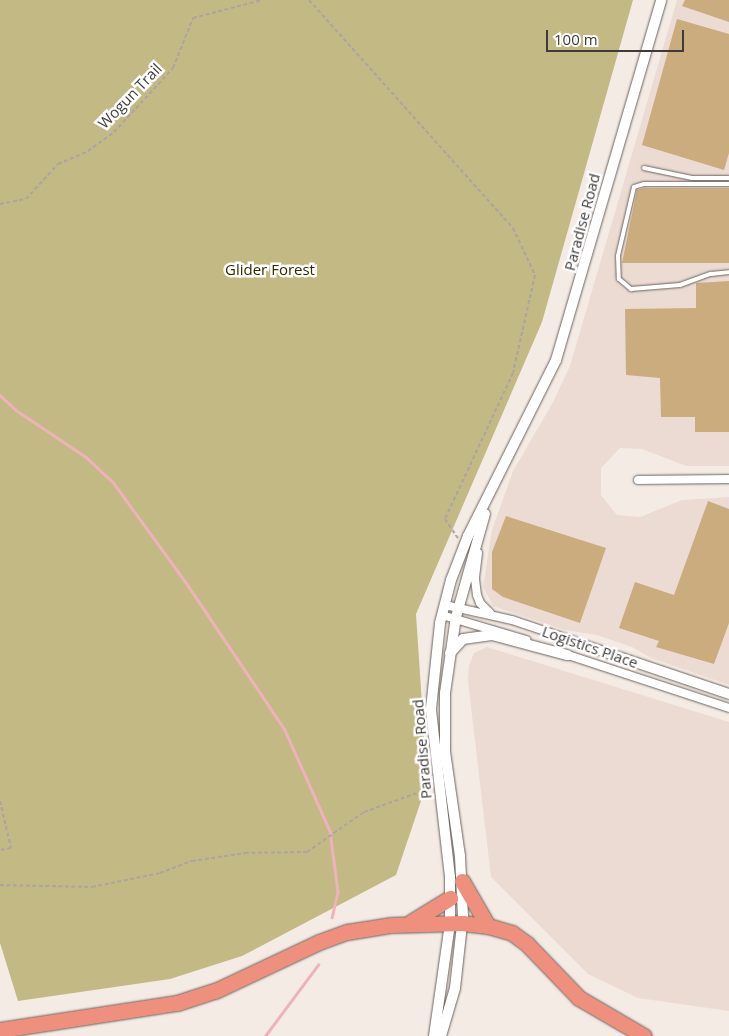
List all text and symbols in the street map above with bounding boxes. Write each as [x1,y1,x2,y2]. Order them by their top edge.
scale bar [549,20,686,52]
text: 100 m [554,29,598,49]
street label: Wogun Trail [94,60,166,132]
street label: Paradise Road [560,171,604,273]
park label: Glider Forest [225,261,315,279]
street label: Logistics Place [540,622,640,672]
street label: Paradise Road [409,698,435,800]

